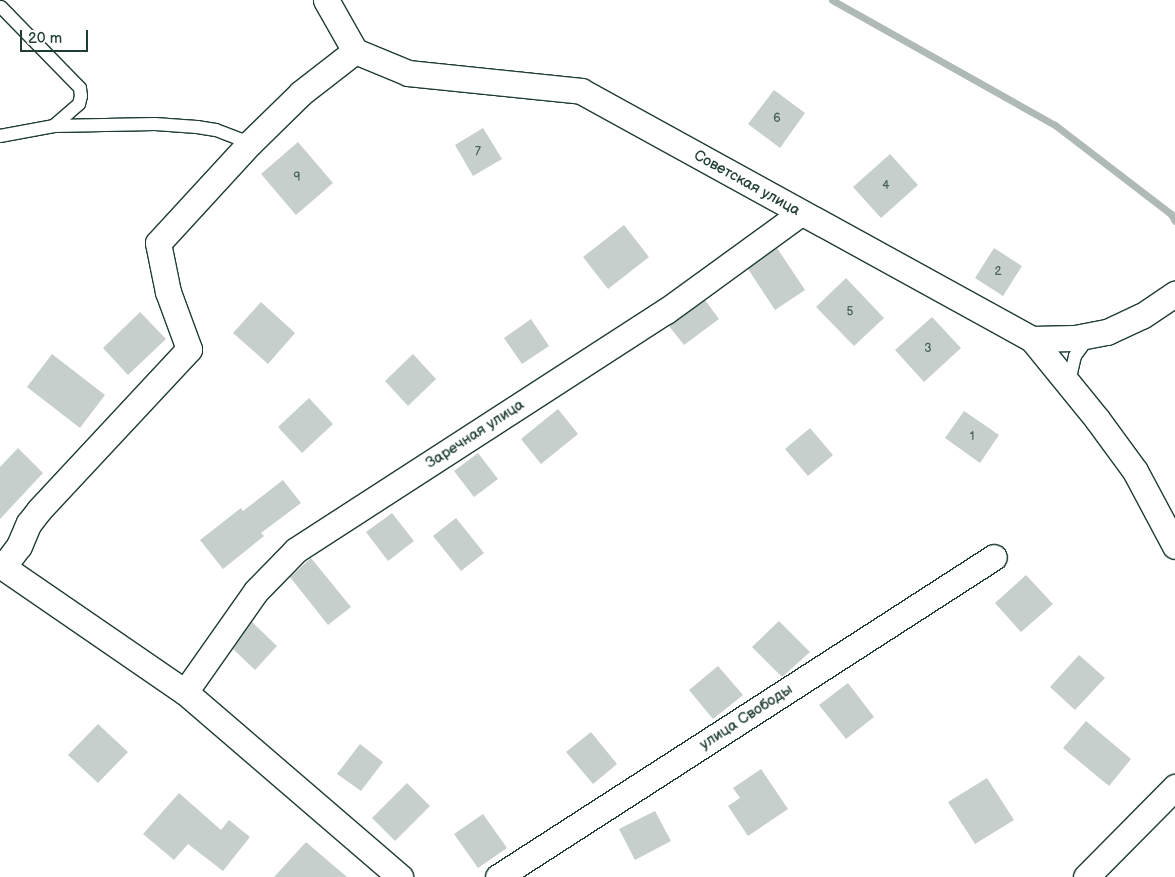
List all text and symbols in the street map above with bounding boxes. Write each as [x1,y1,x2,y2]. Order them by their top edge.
scale bar [22,20,90,52]
text: 20 m [28,29,62,48]
house number: 6 [773,112,781,126]
house number: 7 [475,145,481,159]
street label: Советская улица [691,146,803,220]
house number: 9 [294,171,300,185]
house number: 4 [882,179,890,193]
house number: 2 [994,265,1002,279]
house number: 5 [847,305,853,319]
house number: 3 [924,342,932,356]
street label: Заречная улица [423,396,527,472]
house number: 1 [970,430,974,444]
street label: улица Свободы [696,680,796,754]

